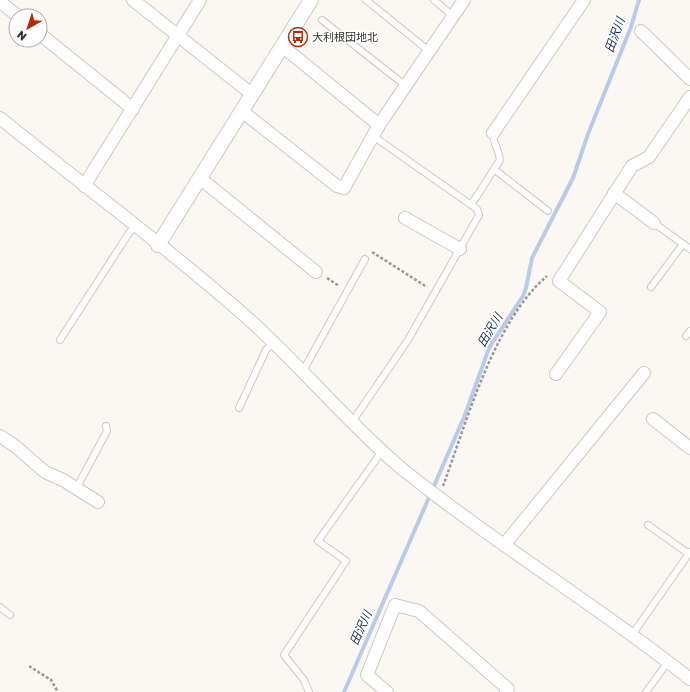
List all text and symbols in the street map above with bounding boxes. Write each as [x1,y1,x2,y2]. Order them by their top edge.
north arrow [8,8,48,48]
water label: 田沢川 [601,13,628,54]
bus stop icon: 大利根団地北 [287,26,309,48]
text: N [14,28,29,44]
place label: 大利根団地北 [312,30,378,43]
water label: 田沢川 [474,309,506,349]
water label: 田沢川 [346,606,376,647]

